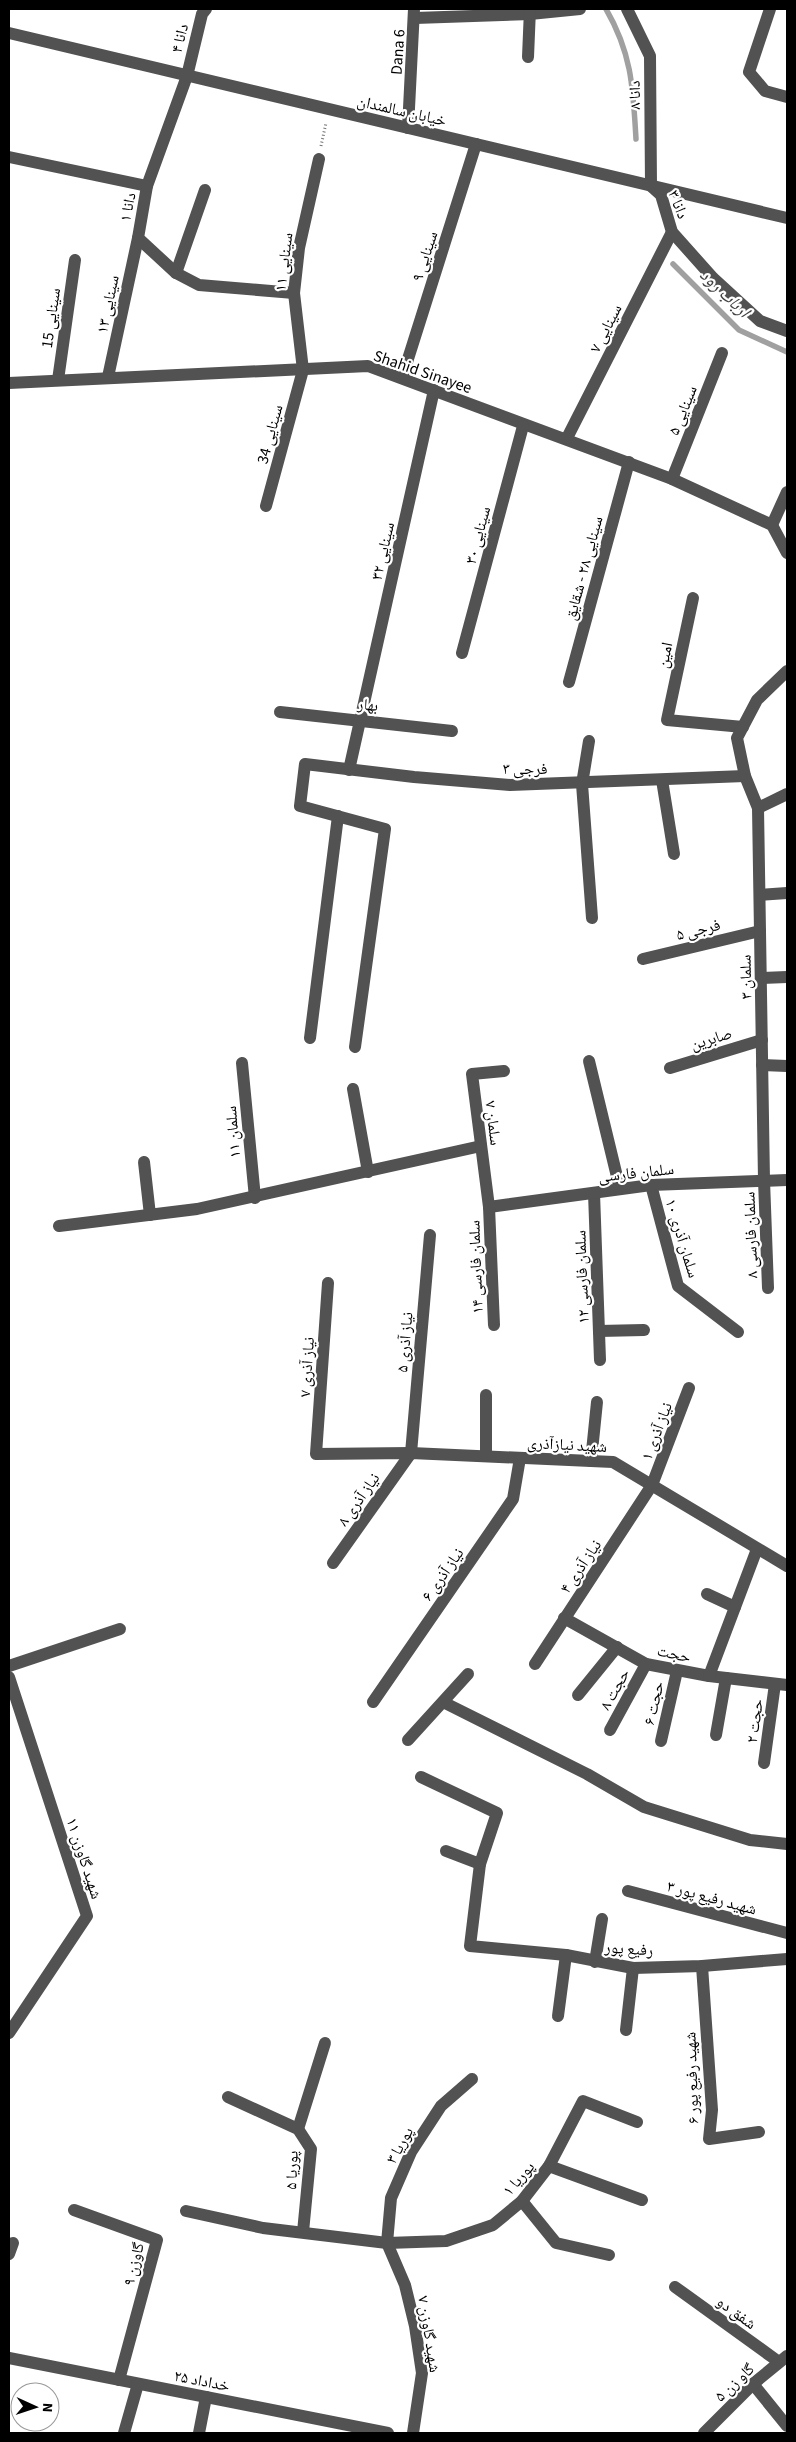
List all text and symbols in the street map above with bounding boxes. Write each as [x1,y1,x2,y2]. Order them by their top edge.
street label: دانا ۴ [166,21,194,55]
street label: Dana 6 [385,28,411,76]
street label: دانا ۸ [624,80,646,110]
street label: خیابان سالمندان [355,90,449,132]
street label: دانا ۳ [662,187,694,222]
street label: دانا ۱ [114,191,142,224]
street label: سینایی ۹ [406,228,443,284]
street label: سینایی ۱۱ [269,231,299,293]
water label: ارباب رود [694,263,757,325]
street label: سینایی ۱۳ [91,273,125,335]
street label: سینایی 15 [36,287,66,350]
street label: سینایی ۷ [584,300,627,357]
street label: Shahid Sinayee [371,345,475,399]
street label: سینایی ۵ [663,382,703,439]
street label: سینایی 34 [251,402,288,466]
street label: سینایی ۳۰ [460,504,496,567]
street label: سینایی ۲۸ - شقایق [559,514,608,623]
street label: سینایی ۳۲ [366,520,400,582]
street label: امین [651,640,678,670]
street label: بهار [355,693,379,717]
street label: فرجی ۳ [503,758,547,780]
street label: فرجی ۵ [674,914,723,946]
street label: سلمان ۳ [735,954,757,1000]
street label: صابرین [688,1022,735,1056]
street label: سلمان ۷ [479,1100,507,1147]
street label: سلمان ۱۱ [220,1105,246,1159]
street label: سلمان فارسی [597,1158,675,1188]
street label: سلمان فارسی ۸ [738,1191,764,1279]
street label: سلمان آذری ۱۰ [660,1196,705,1281]
street label: سلمان فارسی ۱۴ [463,1220,489,1314]
street label: سلمان فارسی ۱۲ [569,1230,595,1324]
street label: نیاز آذری ۵ [391,1311,419,1373]
street label: نیاز آذری ۷ [294,1336,320,1398]
street label: نیاز آذری ۱ [636,1399,678,1464]
street label: شهید نیازآذری [526,1432,607,1458]
street label: نیاز آذری ۸ [332,1468,385,1531]
street label: نیاز آذری ۴ [555,1535,607,1598]
street label: نیاز آذری ۶ [416,1543,469,1606]
street label: حجت [655,1640,693,1668]
street label: حجت ۸ [595,1665,635,1714]
street label: حجت ۶ [638,1679,670,1727]
street label: حجت ۲ [741,1698,769,1745]
street label: شهید گاوزن ۱۱ [61,1815,108,1902]
street label: شهید رفیع پور ۳ [664,1875,759,1921]
street label: رفیع پور [603,1936,654,1962]
street label: شهید رفیع پور ۶ [679,2032,705,2124]
street label: پوریا ۳ [381,2123,419,2168]
street label: پوریا ۵ [280,2150,304,2190]
street label: پوریا ۱ [498,2156,540,2201]
street label: گاوزن ۹ [118,2240,150,2288]
street label: شفق دو [712,2291,761,2335]
street label: شهید گاوزن ۷ [412,2294,446,2374]
street label: گاو زن ۵ [710,2358,760,2407]
street label: خداداد ۲۵ [172,2365,231,2397]
north arrow [10,2382,60,2432]
text: N [37,2402,57,2413]

